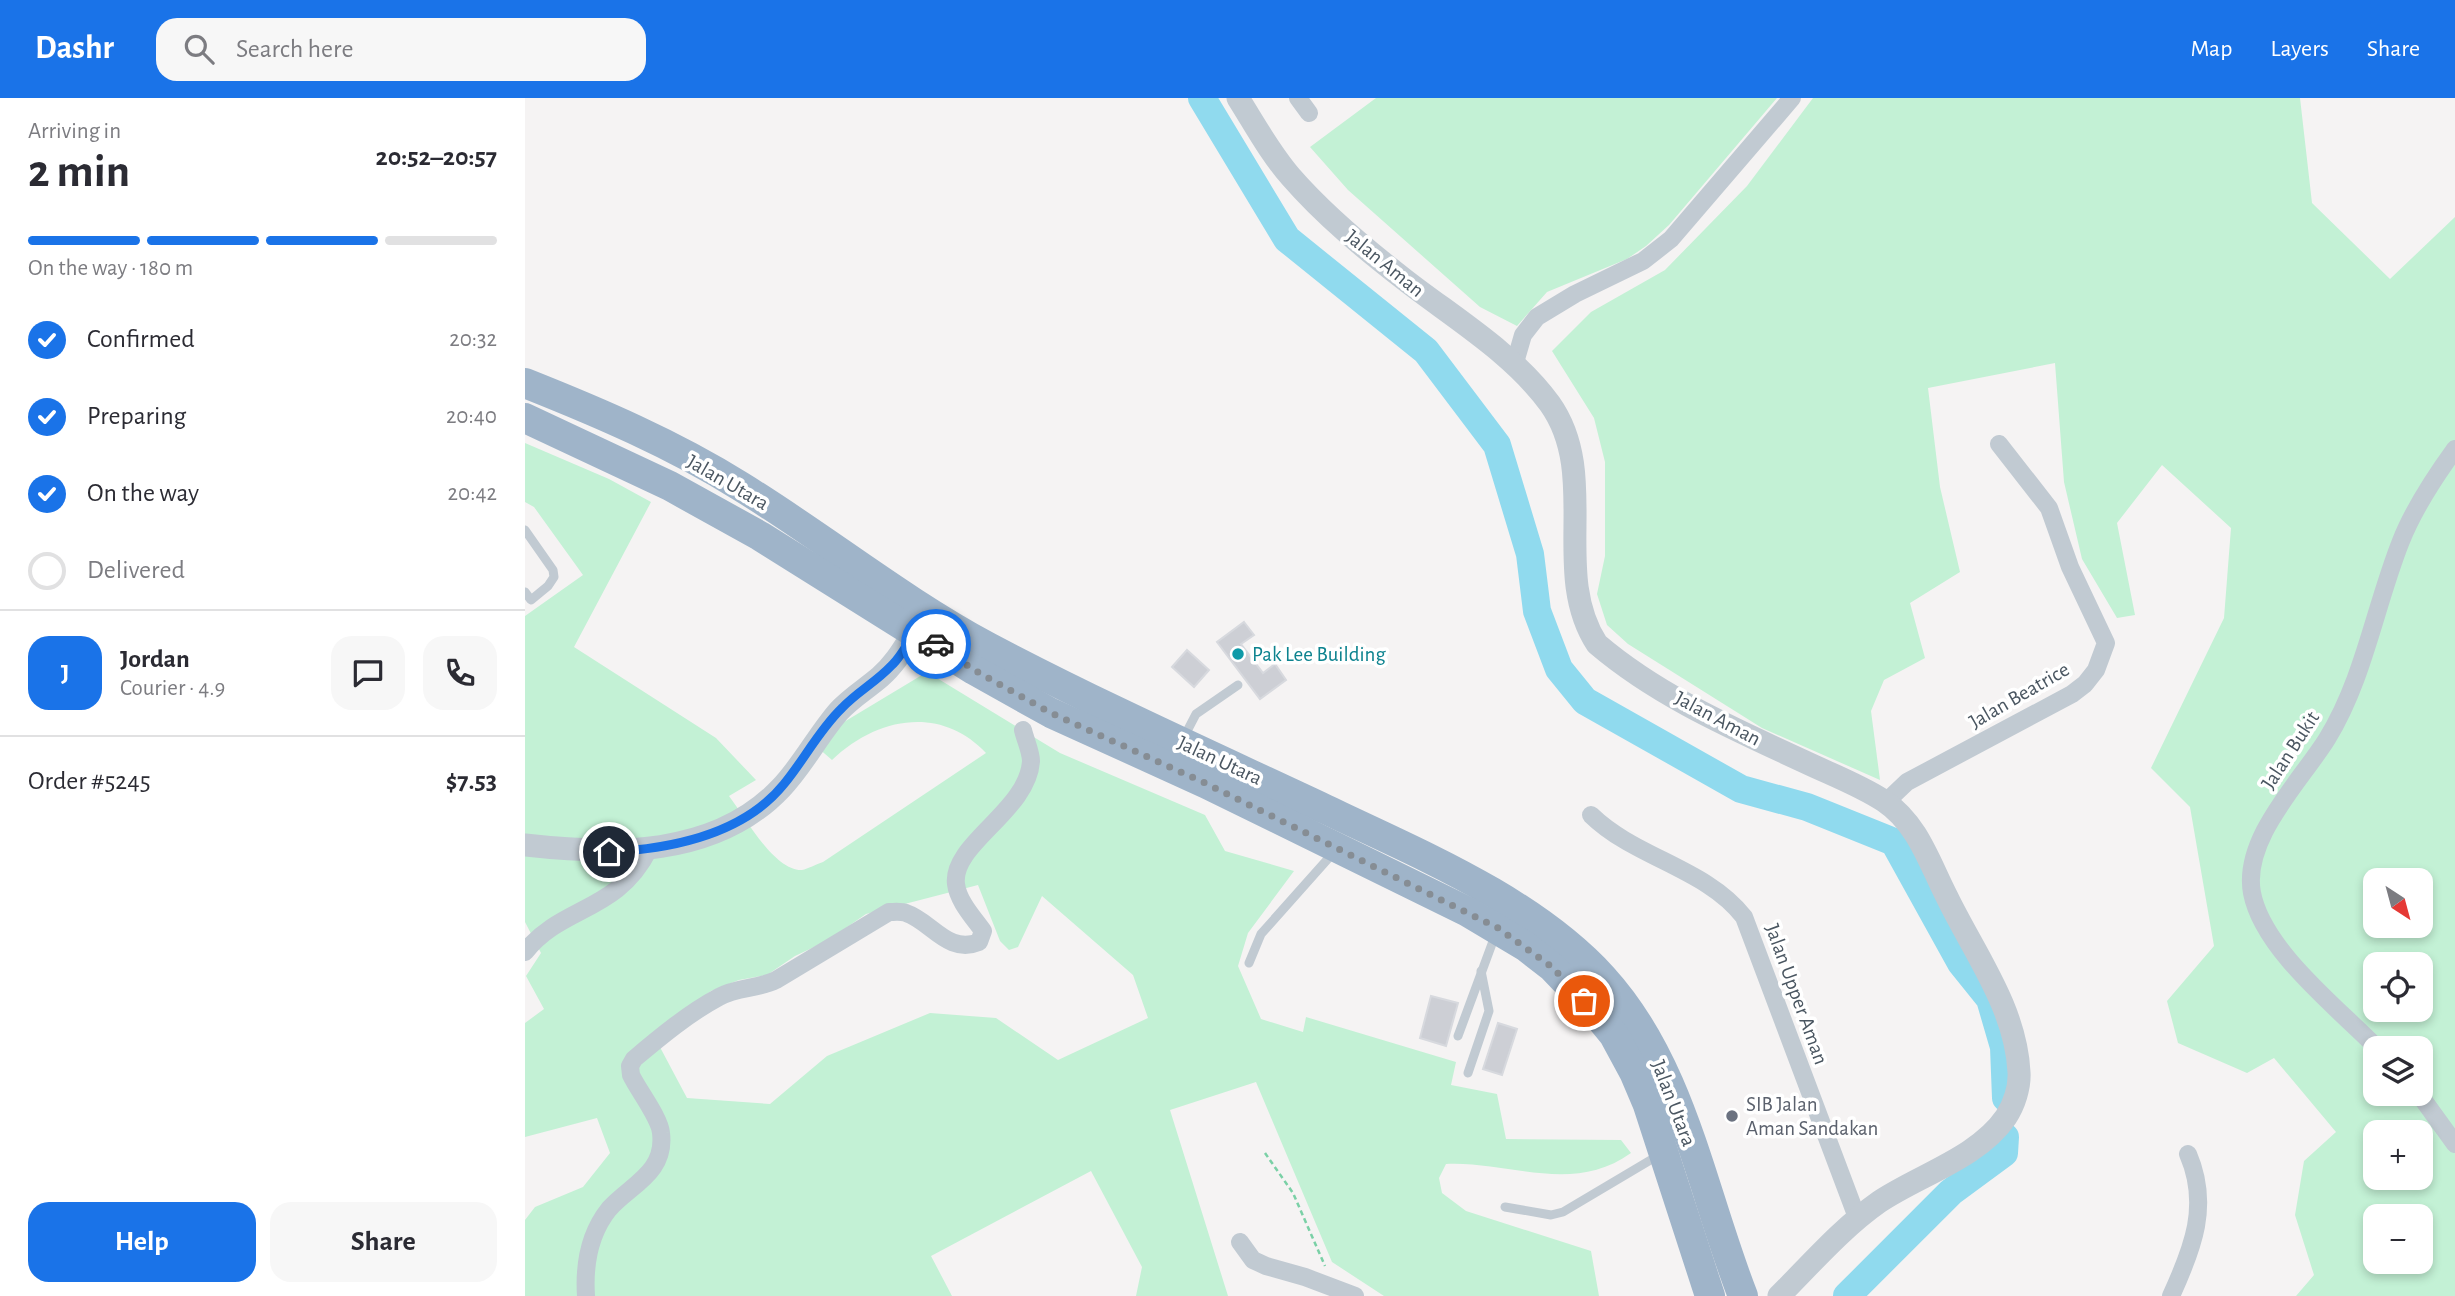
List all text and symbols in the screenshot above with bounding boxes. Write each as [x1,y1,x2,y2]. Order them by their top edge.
search box [156,18,646,81]
icon: search [180,30,218,68]
text: Dashr [35,32,114,65]
text: Search here [236,36,353,62]
text: Map [2190,37,2232,61]
text: Layers [2270,37,2329,61]
text: Share [2367,37,2420,61]
text: Arriving in [28,120,121,143]
text: 20:52–20:57 [376,144,497,170]
text: 2 min [28,149,130,195]
street label: Jalan Aman [1342,226,1428,301]
text: On the way · 180 m [28,257,193,280]
icon: check [28,321,66,359]
text: Confirmed [87,326,195,352]
text: 20:32 [449,328,497,351]
icon: check [28,398,66,436]
text: Preparing [87,403,186,429]
text: 20:40 [446,405,497,428]
street label: Jalan Utara [683,451,772,514]
icon: check [28,475,66,513]
text: On the way [87,480,199,506]
text: 20:42 [448,482,497,505]
text: Delivered [87,557,185,583]
courier [901,609,971,679]
icon: car [917,625,955,663]
button: chat [331,636,405,710]
button: phone [423,636,497,710]
place label: Pak Lee Building [1252,644,1386,665]
text: Jordan [120,646,190,672]
marker: Pak Lee Building [1230,646,1246,662]
street label: Jalan Beatrice [1966,658,2073,732]
text: J [61,660,69,686]
text: Courier · 4.9 [120,677,225,700]
street label: Jalan Aman [1671,687,1764,750]
street label: Jalan Bukit [2258,707,2323,793]
street label: Jalan Utara [1174,732,1265,789]
text: Order #5245 [28,768,151,794]
text: $7.53 [446,768,497,794]
pin [579,822,639,882]
icon: home [590,833,628,871]
north arrow [2363,868,2433,938]
map controls [2363,868,2433,1274]
street label: Jalan Upper Aman [1761,921,1832,1067]
button: locate [2363,952,2433,1022]
pin [1554,971,1614,1031]
icon: bag [1565,982,1603,1020]
button: layers [2363,1036,2433,1106]
street label: Jalan Utara [1648,1057,1700,1149]
place label: SIB Jalan Aman Sandakan [1746,1094,1878,1139]
marker: SIB Jalan Aman Sandakan [1724,1108,1740,1124]
button: + [2363,1120,2433,1190]
button: Help [28,1202,256,1282]
button: Share [270,1202,497,1282]
button: − [2363,1204,2433,1274]

